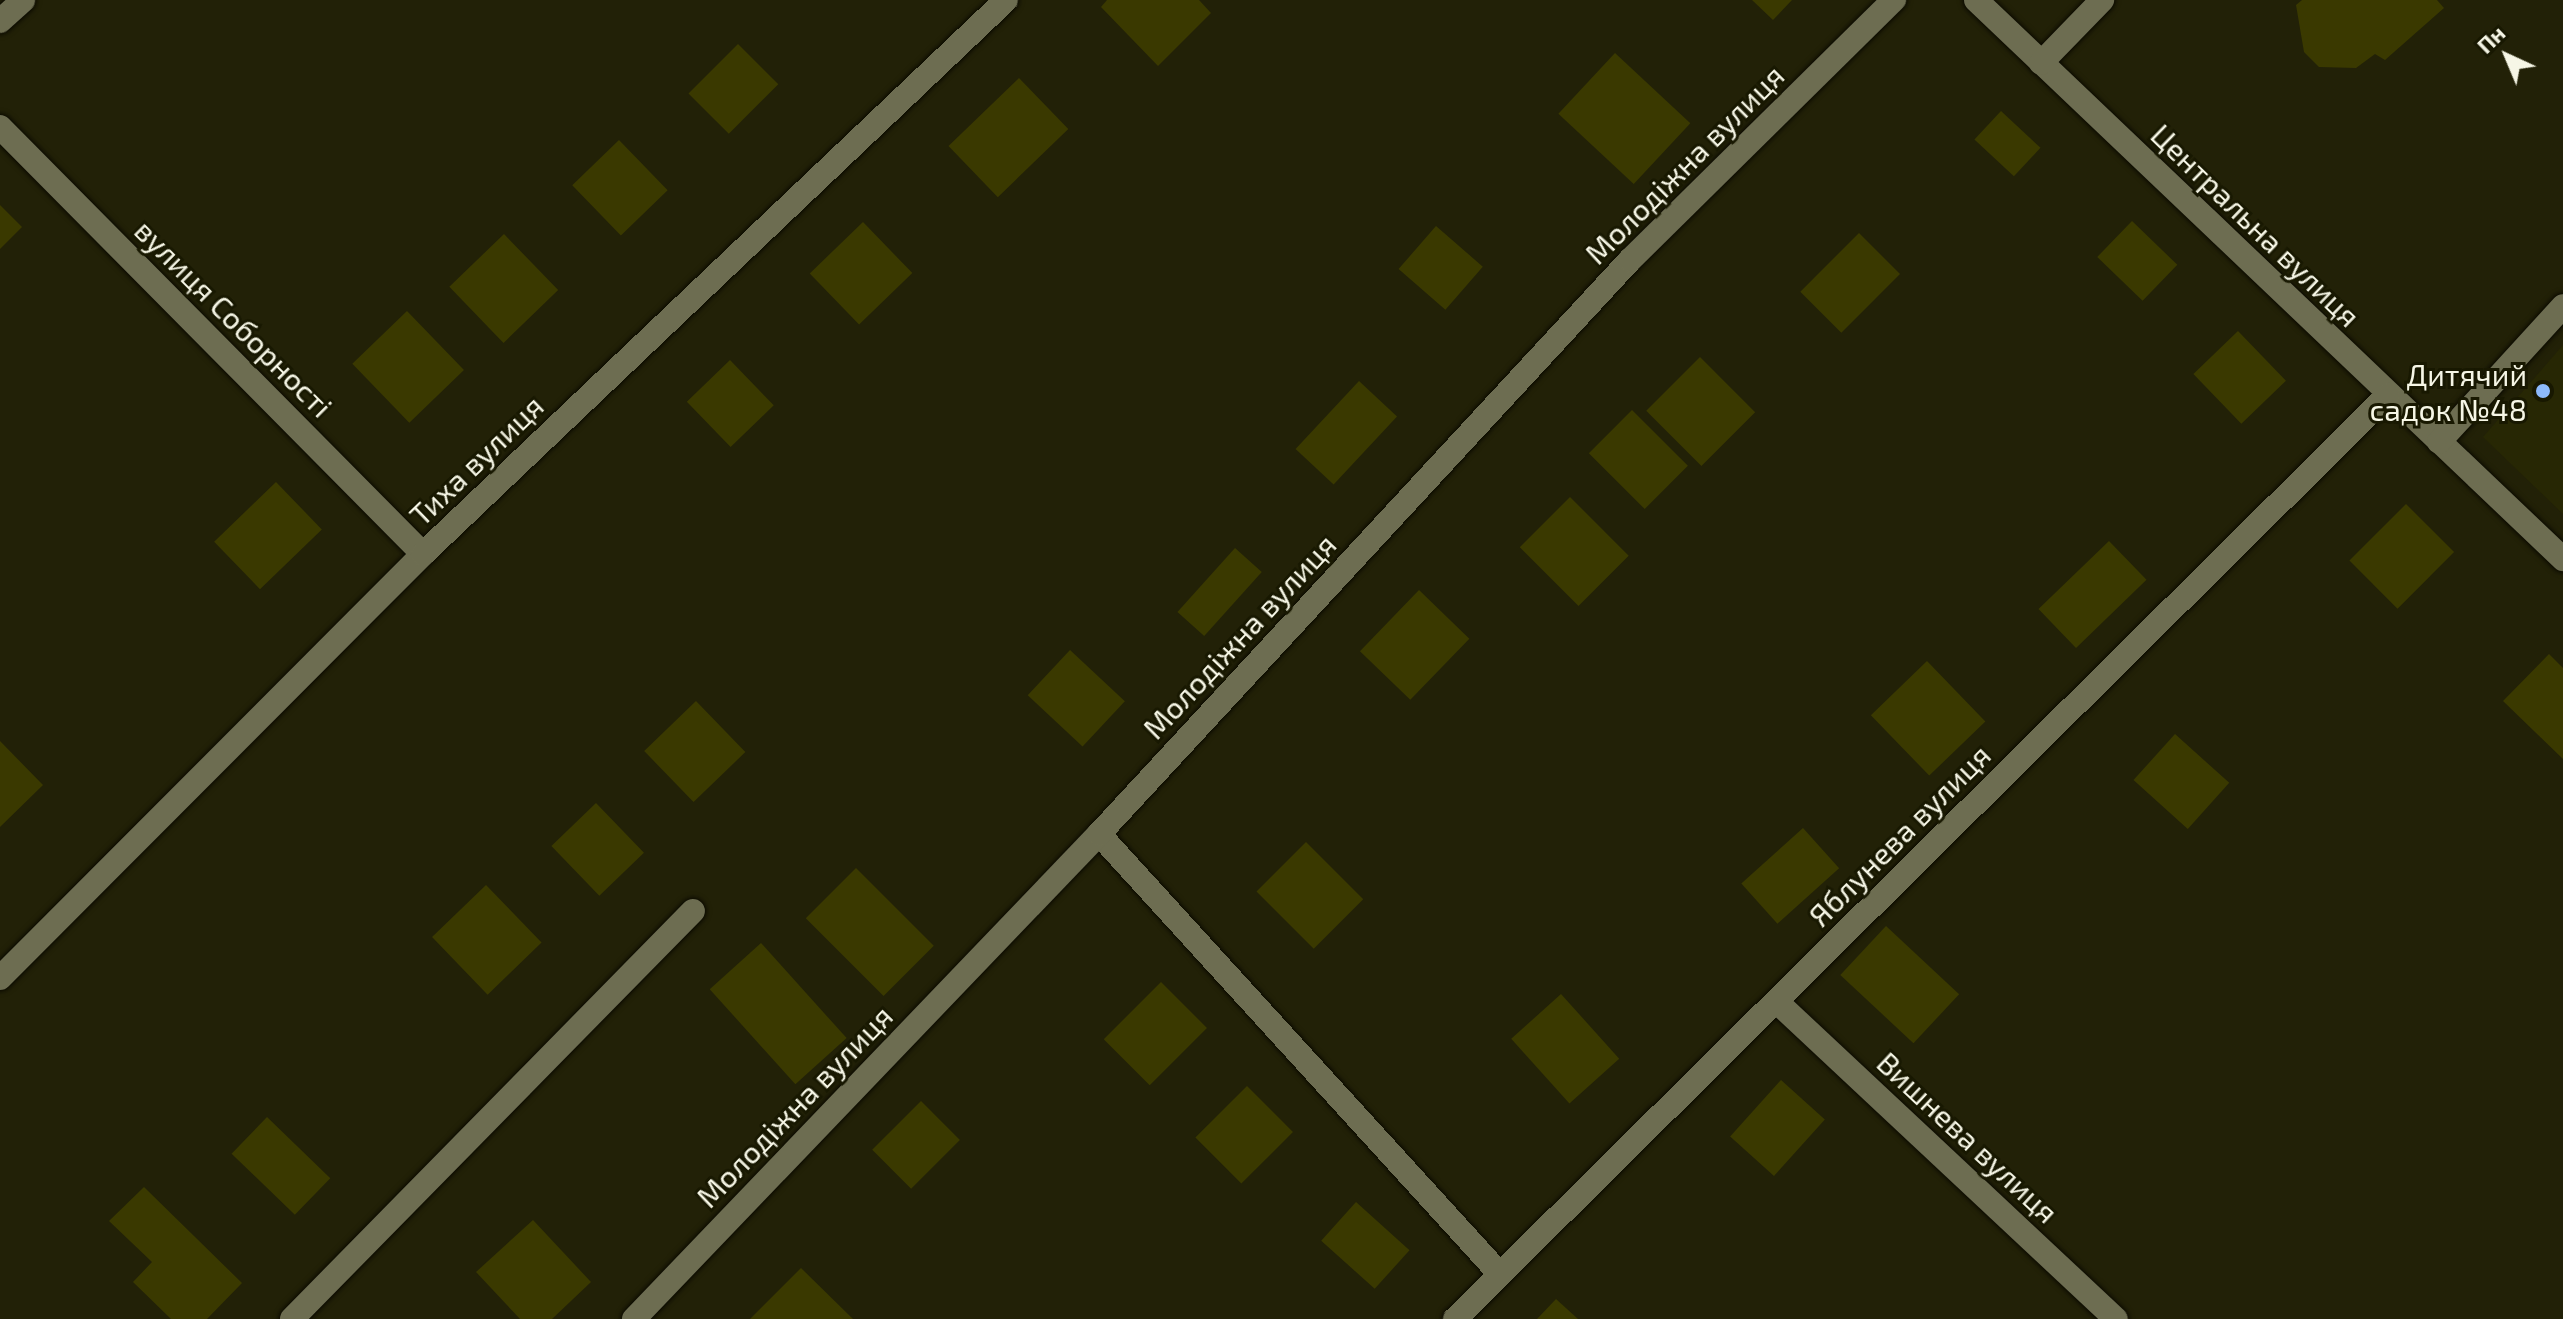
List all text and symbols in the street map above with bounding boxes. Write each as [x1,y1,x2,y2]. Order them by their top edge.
north arrow [2467,16,2547,96]
text: Пн [2471,19,2510,58]
street label: Молодіжна вулиця [1577,57,1791,271]
street label: Центральна вулиця [2144,116,2368,334]
street label: вулиця Соборності [128,212,340,424]
place label: Дитячий садок №48 [2370,356,2527,426]
marker: Дитячий садок №48 [2534,382,2552,400]
street label: Тиха вулиця [402,387,550,533]
street label: Молодіжна вулиця [1135,526,1343,746]
street label: Яблунева вулиця [1801,737,1997,933]
street label: Молодіжна вулиця [689,998,899,1214]
street label: Вишнева вулиця [1870,1044,2066,1230]

